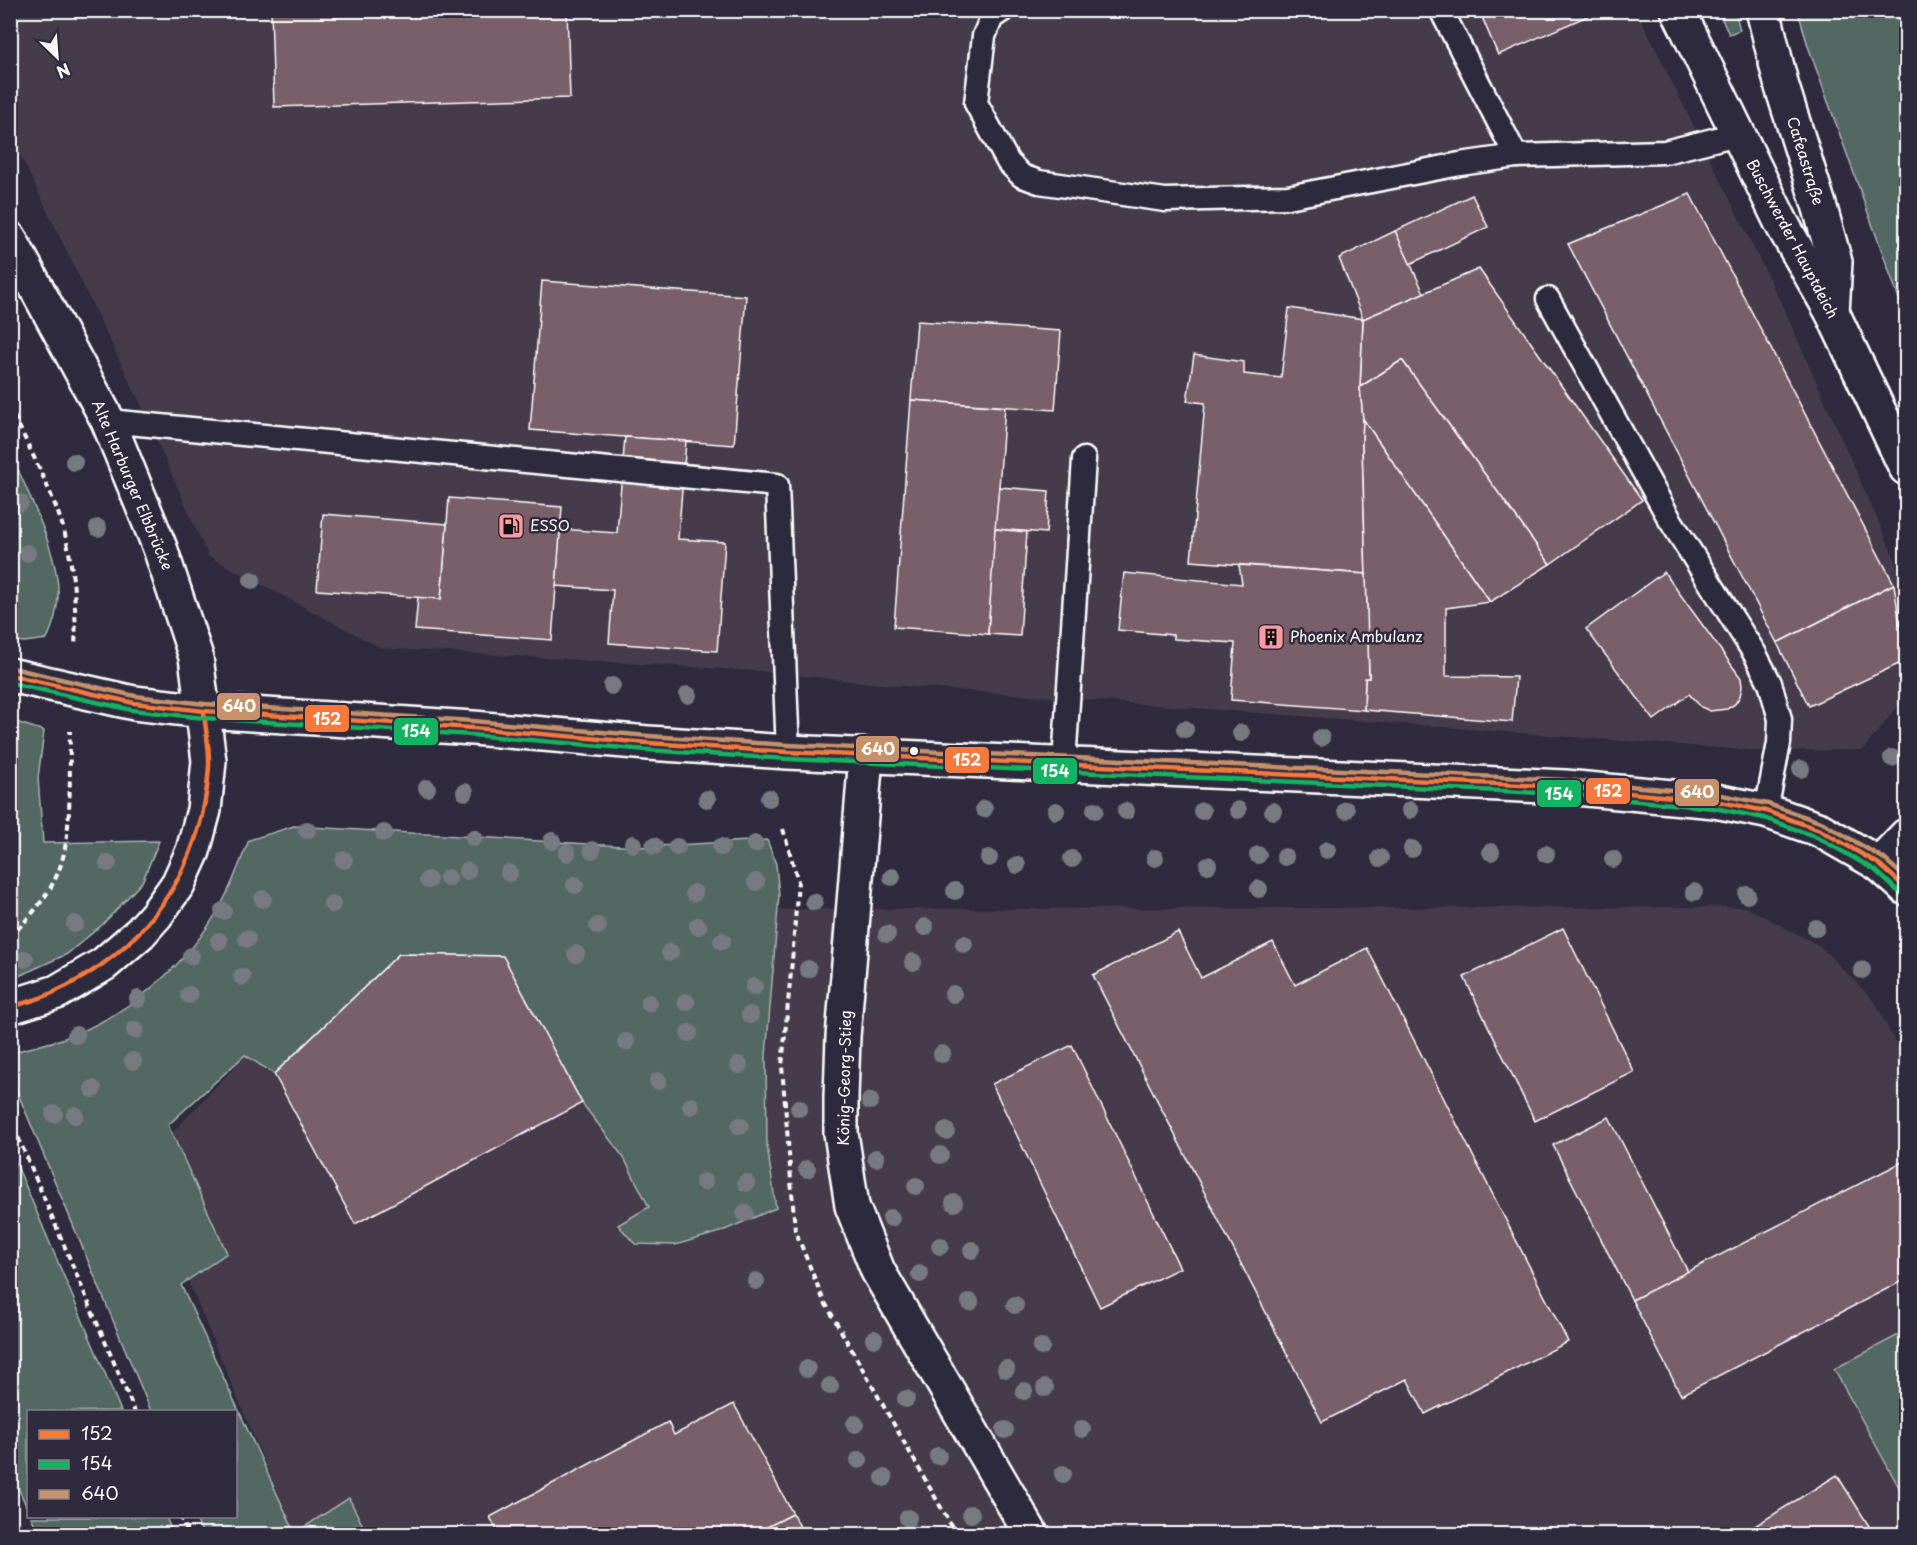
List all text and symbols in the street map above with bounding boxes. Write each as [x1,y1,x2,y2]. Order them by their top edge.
north arrow [27,27,87,87]
text: N [53,58,75,85]
street label: Cafeastraße [1782,113,1831,208]
street label: Buschwerder Hauptdeich [1741,155,1845,322]
street label: Alte Harburger Elbbrücke [87,396,180,573]
fuel station icon: ESSO [496,511,526,541]
place label: ESSO [530,513,570,536]
building icon: Phoenix Ambulanz [1256,622,1286,652]
place label: Phoenix Ambulanz [1290,624,1422,647]
line badge: 640 [216,692,261,721]
text: 640 [222,693,256,717]
line badge: 152 [304,704,350,733]
text: 152 [313,706,341,730]
line badge: 154 [393,717,439,746]
text: 154 [402,718,430,742]
line badge: 640 [855,735,900,763]
text: 640 [861,736,895,760]
unlabelled marker [908,745,920,757]
line badge: 152 [944,746,990,774]
text: 152 [953,747,981,771]
line badge: 154 [1032,757,1078,785]
text: 154 [1041,758,1069,782]
line badge: 152 [1585,777,1631,805]
text: 152 [1594,778,1622,802]
line badge: 640 [1674,778,1720,807]
line badge: 154 [1536,779,1582,808]
text: 640 [1680,779,1714,803]
text: 154 [1545,781,1573,805]
street label: König-Georg-Stieg [831,1010,856,1146]
legend [27,1410,237,1518]
text: 152 [81,1419,113,1446]
text: 154 [81,1449,113,1476]
text: 640 [81,1479,119,1506]

